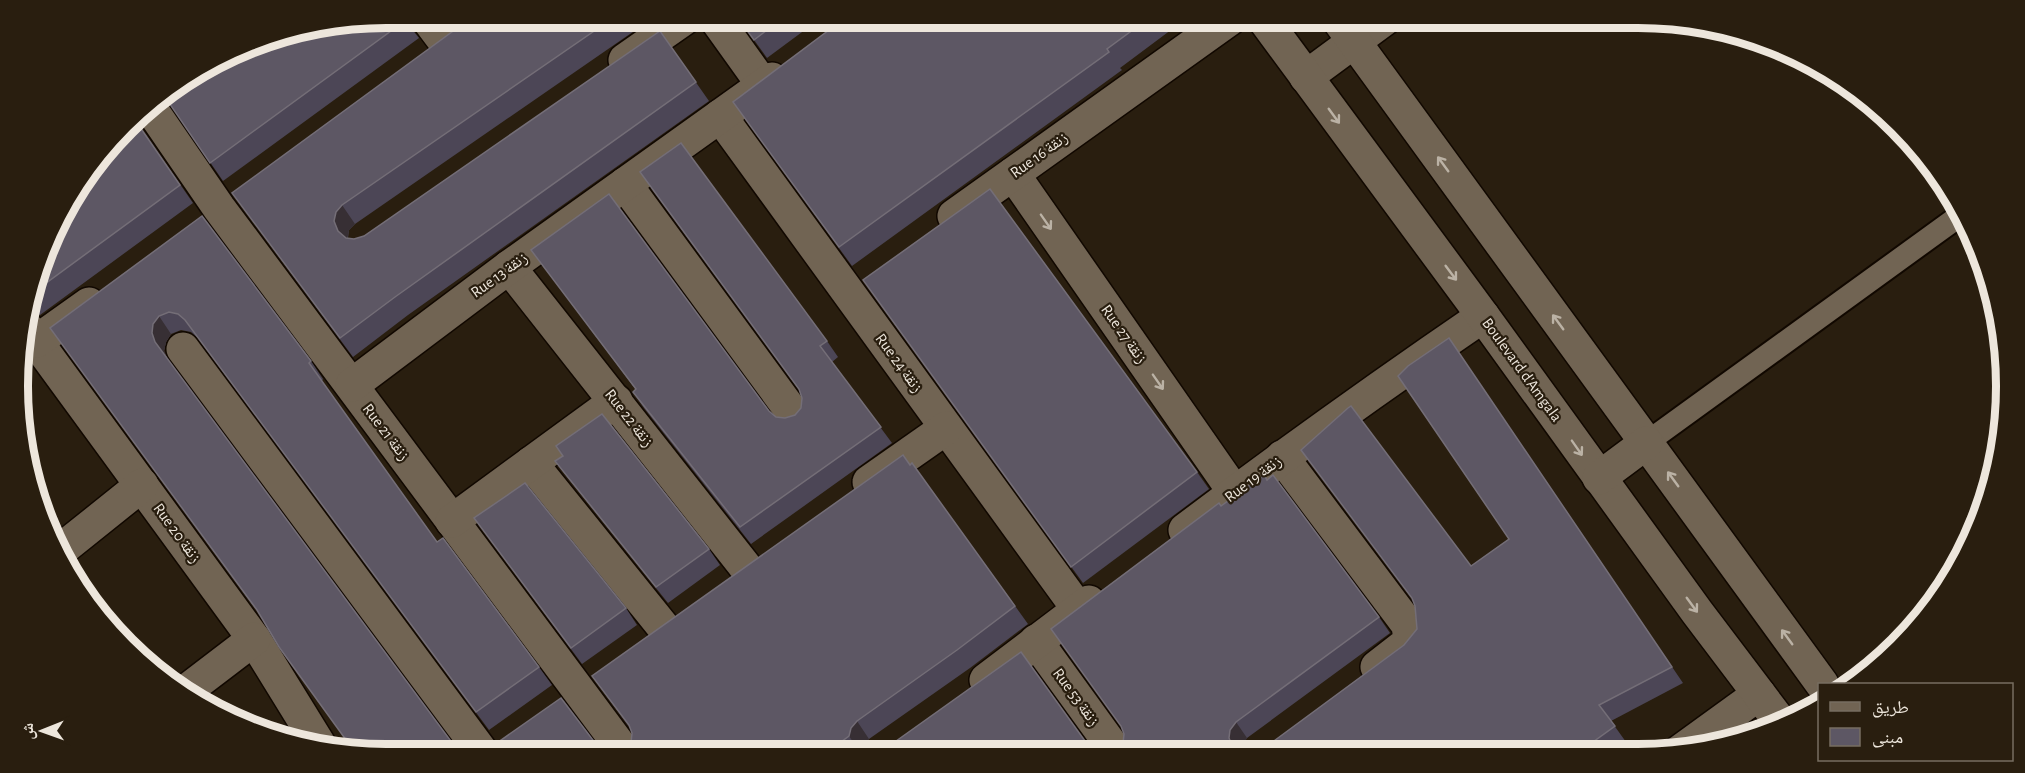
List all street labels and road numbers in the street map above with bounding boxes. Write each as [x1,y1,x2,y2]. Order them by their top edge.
street label: Rue 16 زنقة [1007,129,1071,182]
street label: Rue 13 زنقة [468,249,531,302]
street label: Rue 27 زنقة [1097,302,1150,367]
street label: Boulevard d'Amgala [1479,315,1565,425]
street label: Rue 24 زنقة [872,331,926,396]
street label: Rue 22 زنقة [601,386,656,450]
street label: Rue 21 زنقة [359,401,412,464]
street label: Rue 19 زنقة [1222,453,1285,506]
street label: Rue 20 زنقة [149,500,204,566]
street label: Rue 53 زنقة [1049,665,1102,729]

